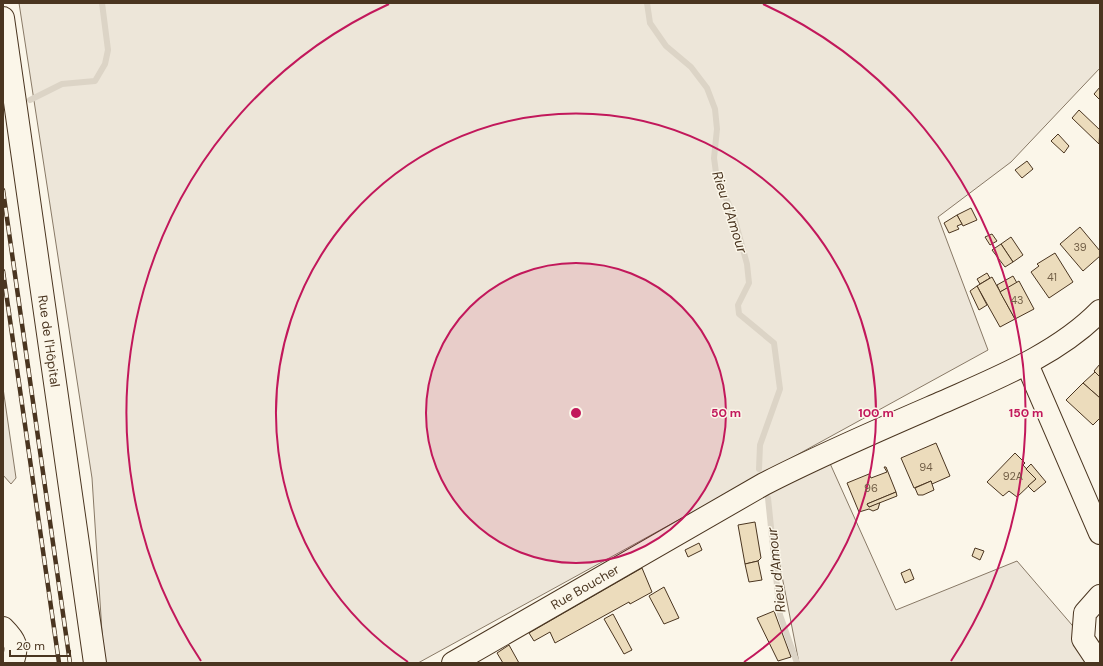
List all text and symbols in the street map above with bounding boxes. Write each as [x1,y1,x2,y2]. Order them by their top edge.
water label: Rieu d'Amour [708,169,752,256]
house number: 39 [1073,240,1087,254]
house number: 41 [1047,270,1057,284]
house number: 43 [1010,293,1024,307]
street label: Rue de l'Hôpital [34,294,64,388]
text: 50 m [711,405,741,421]
text: 100 m [858,405,894,421]
text: 150 m [1009,405,1043,421]
centre of rings [569,406,583,420]
house number: 94 [919,460,933,474]
house number: 92A [1003,469,1023,483]
house number: 96 [864,481,878,495]
water label: Rieu d'Amour [763,526,789,613]
street label: Rue Boucher [548,561,622,613]
scale bar [10,632,70,658]
text: 20 m [16,638,45,654]

